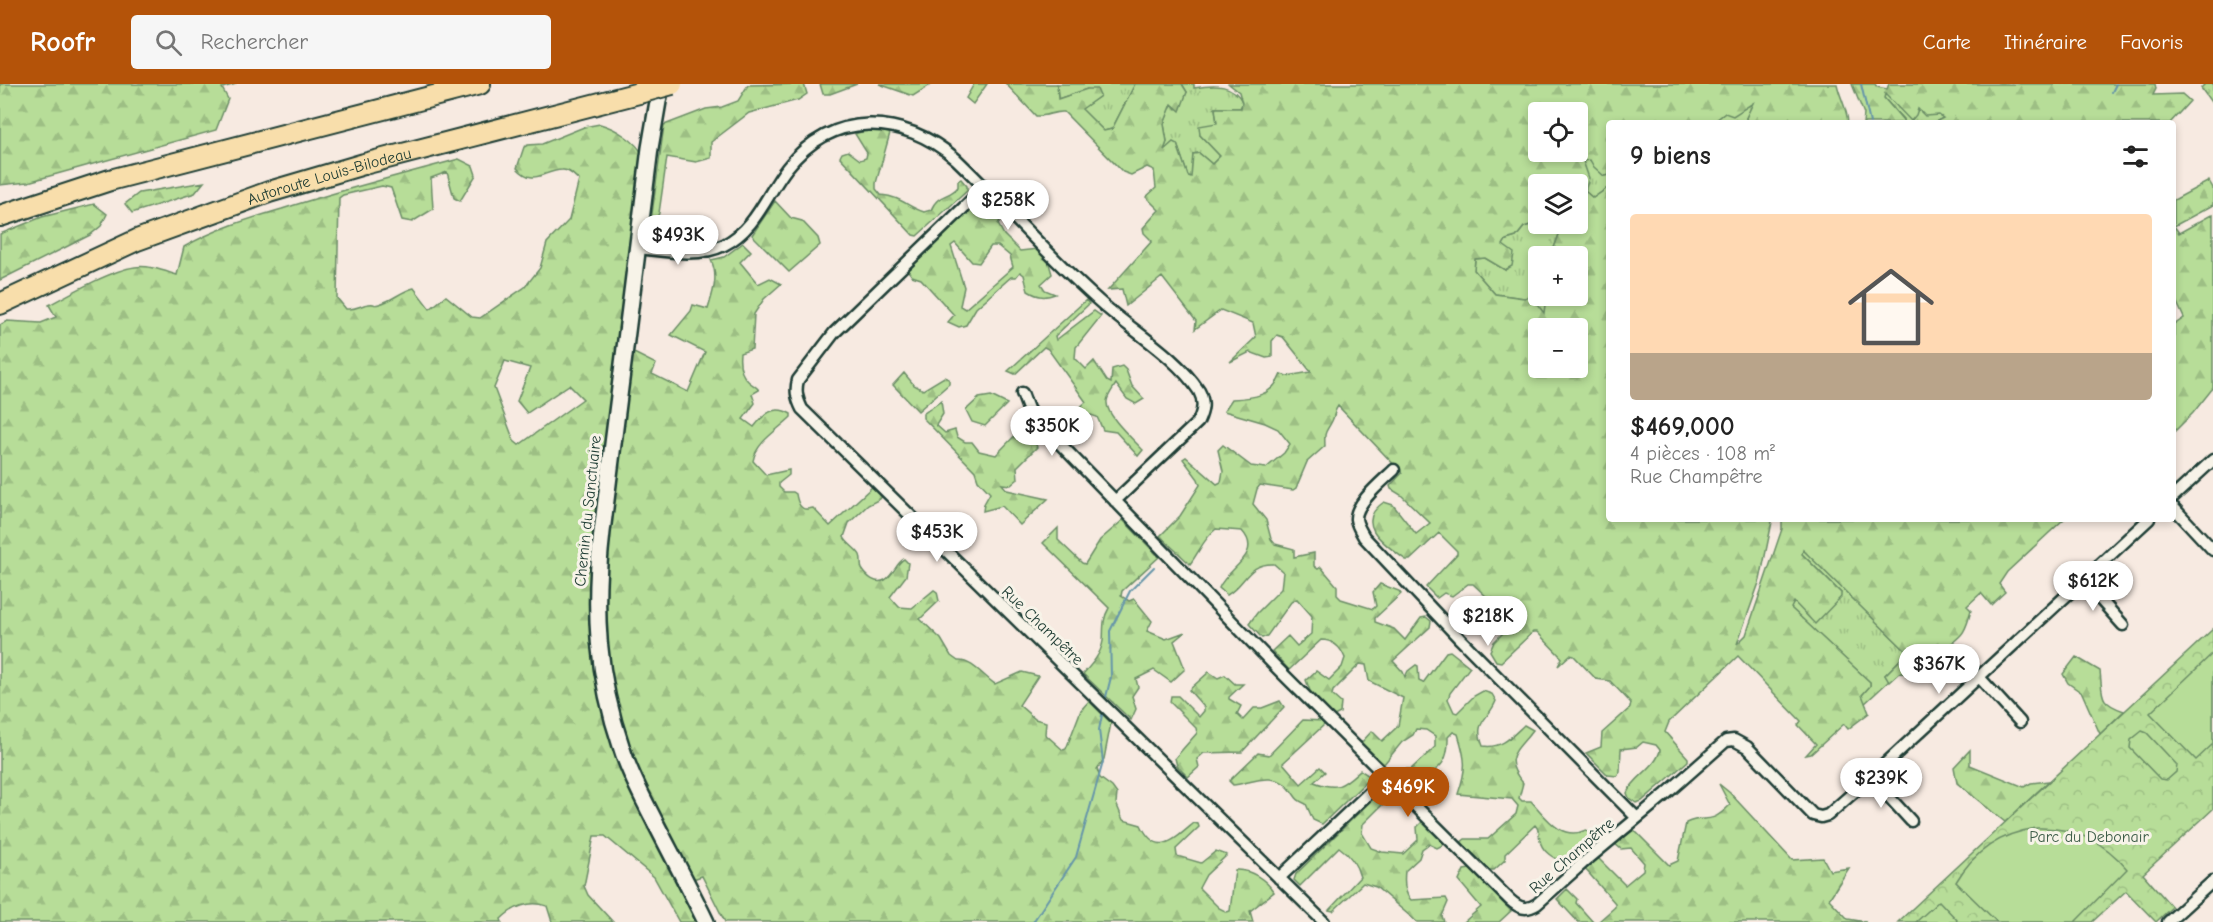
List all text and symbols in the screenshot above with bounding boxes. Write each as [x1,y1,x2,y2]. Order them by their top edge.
search box [131,15,551,69]
text: Roofr [30,26,95,58]
icon: search [152,26,185,59]
text: Rechercher [200,29,308,55]
text: Carte [1923,30,1971,54]
text: Itinéraire [2004,30,2087,54]
text: Favoris [2120,30,2183,54]
map controls [1528,102,1588,378]
button: locate [1528,102,1588,162]
icon: filters [2119,140,2152,173]
text: 9 biens [1630,141,1711,171]
street label: Autoroute Louis-Bilodeau [245,144,413,209]
button: layers [1528,174,1588,234]
pin: $258K [966,180,1050,231]
text: $258K [981,188,1035,211]
pin: $493K [636,215,720,266]
text: $493K [652,223,705,246]
button: + [1528,246,1588,306]
icon: home [1837,253,1945,361]
button: − [1528,318,1588,378]
pin: $350K [1010,406,1094,457]
text: $469,000 [1630,412,1735,442]
text: $350K [1024,414,1080,437]
street label: Chemin du Sanctuaire [571,435,605,588]
text: 4 pièces · 108 m² [1630,442,1775,465]
text: Rue Champêtre [1630,465,1763,488]
pin: $453K [895,512,979,563]
text: $453K [910,520,964,543]
pin: $612K [2051,561,2135,612]
text: $612K [2067,569,2119,592]
street label: Rue Champêtre [998,582,1087,669]
pin: $218K [1446,596,1530,647]
text: $218K [1462,604,1514,627]
pin: $367K [1897,644,1981,695]
text: $367K [1913,652,1965,675]
pin: $239K [1839,758,1923,809]
text: $239K [1854,766,1908,789]
pin: $469K [1366,767,1450,818]
text: $469K [1381,775,1435,798]
street label: Rue Champêtre [1526,814,1618,897]
park label: Parc du Debonair [2029,828,2149,846]

